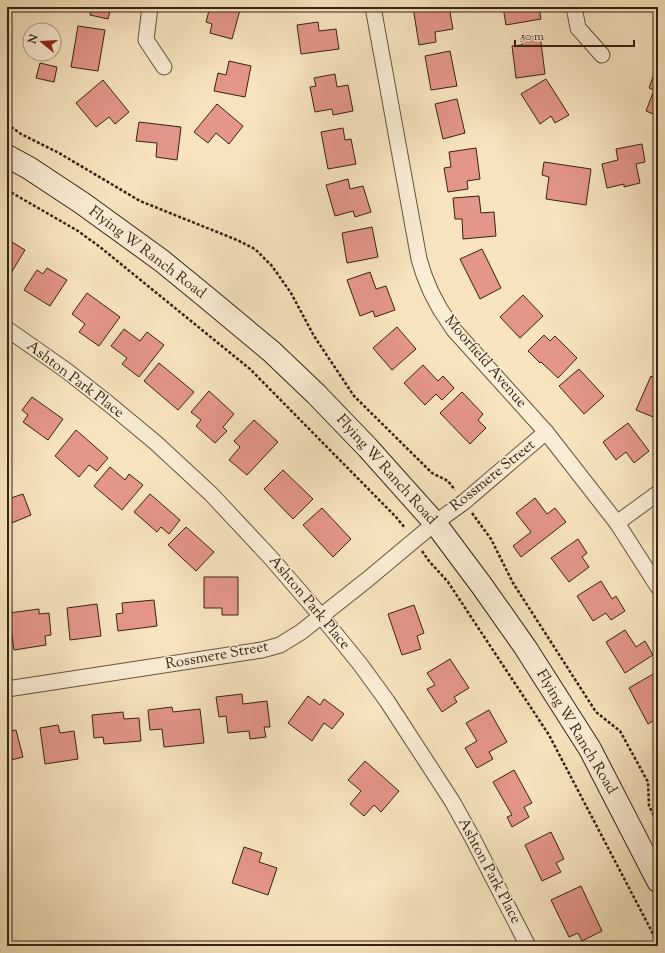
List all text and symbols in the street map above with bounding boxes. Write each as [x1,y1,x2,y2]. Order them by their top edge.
north arrow [22,22,62,62]
scale bar [515,22,634,48]
text: 50 m [520,28,544,46]
text: N [24,32,42,47]
street label: Flying W Ranch Road [84,202,210,304]
street label: Moorfield Avenue [439,311,531,413]
street label: Ashton Park Place [22,336,128,424]
street label: Flying W Ranch Road [331,410,442,530]
street label: Rossmere Street [446,435,540,517]
street label: Ashton Park Place [263,551,355,655]
street label: Rossmere Street [164,637,270,675]
street label: Flying W Ranch Road [530,666,622,799]
street label: Ashton Park Place [452,814,526,928]

